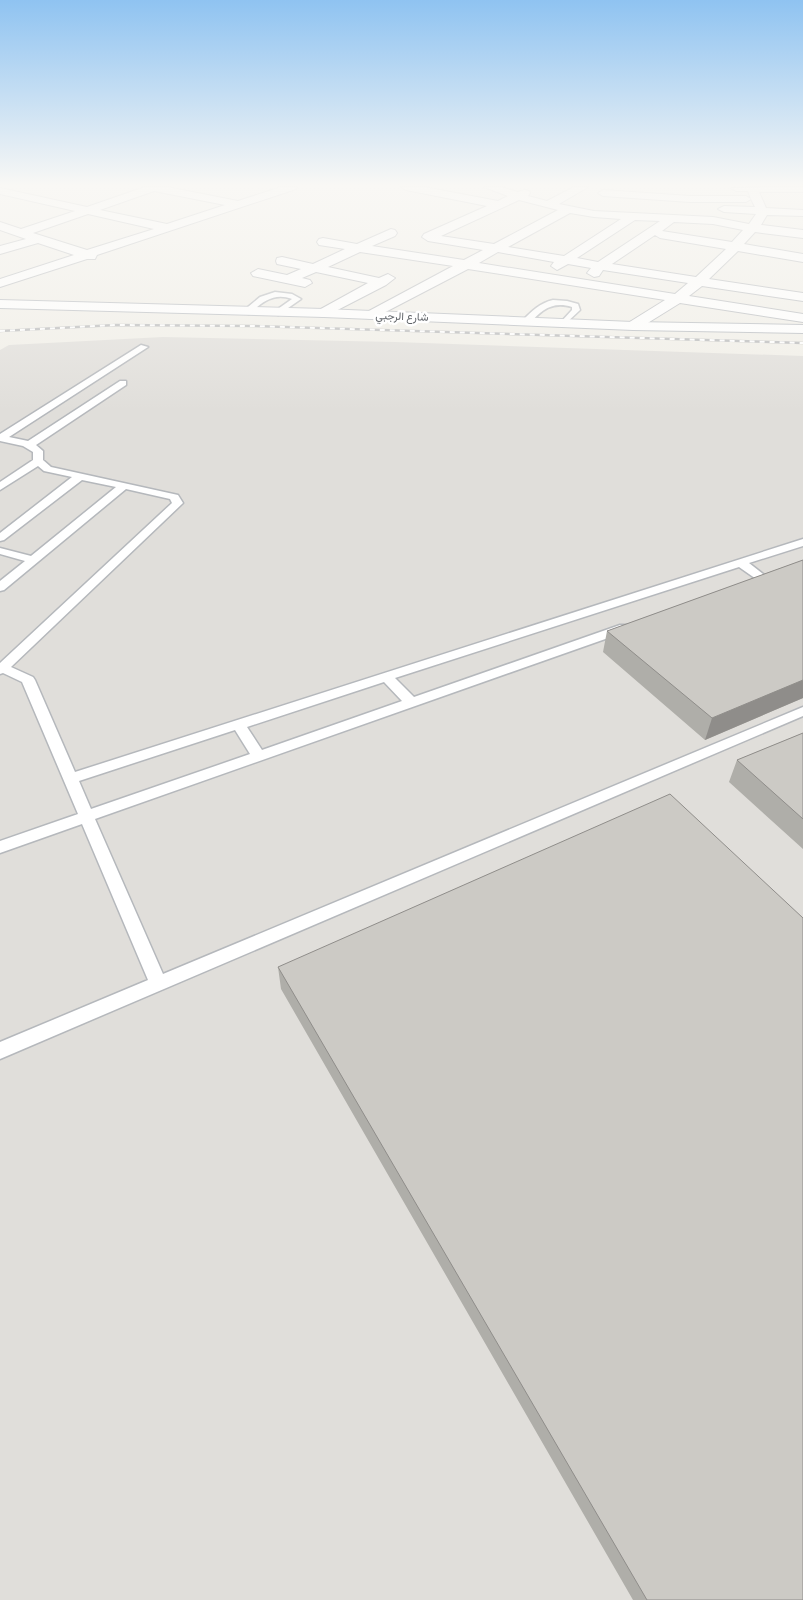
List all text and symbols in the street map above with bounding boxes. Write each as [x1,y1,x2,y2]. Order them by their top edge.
street label: شارع الرجبي [375,309,429,327]

